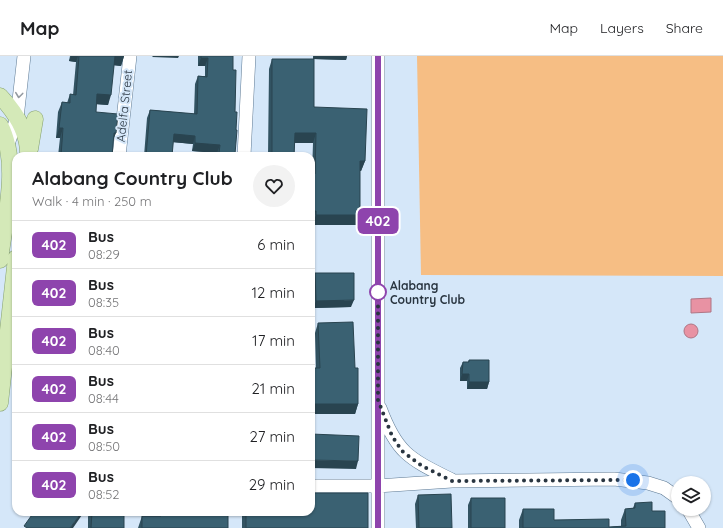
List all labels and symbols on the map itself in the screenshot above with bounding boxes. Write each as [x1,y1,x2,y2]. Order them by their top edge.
street label: Adelfa Street [113,69,135,143]
one-way arrow [15,92,24,98]
line badge: 402 [355,208,401,234]
place label: Alabang Country Club [390,278,465,307]
marker: Alabang Country Club [369,283,387,301]
your location [623,470,643,490]

